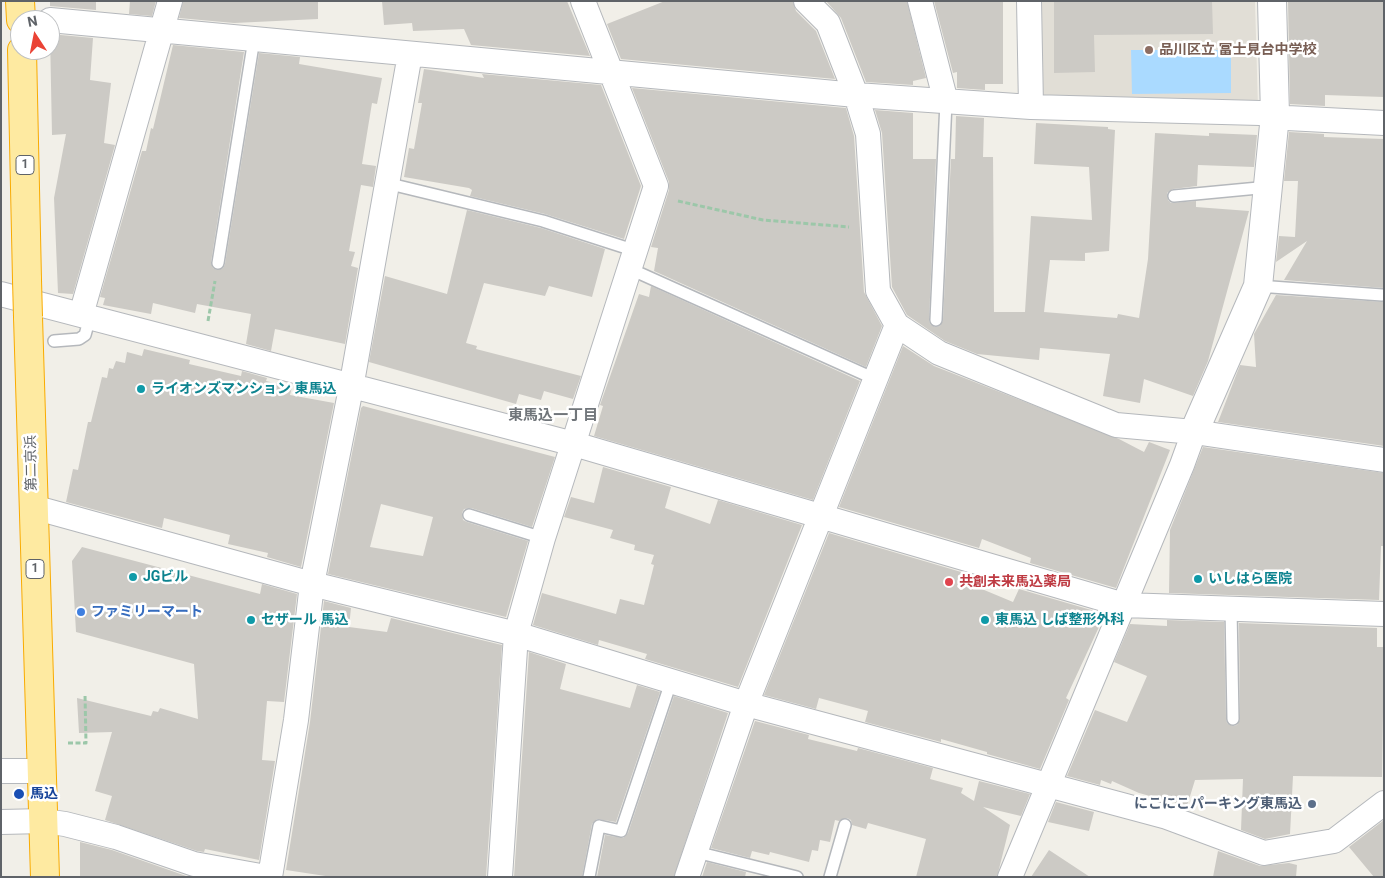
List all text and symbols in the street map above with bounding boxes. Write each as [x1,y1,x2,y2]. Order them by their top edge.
north arrow [10,10,60,60]
text: N [26,12,39,30]
place label: 品川区立 冨士見台中学校 [1159,42,1316,58]
marker: 品川区立 冨士見台中学校 [1143,44,1155,56]
road number: 1 [16,156,34,174]
place label: ライオンズマンション 東馬込 [151,381,336,397]
marker: ライオンズマンション 東馬込 [135,383,147,395]
district label: 東馬込一丁目 [508,407,598,425]
street label: 第二京浜 [23,435,41,491]
road number: 1 [26,560,44,578]
place label: JGビル [143,569,188,585]
marker: JGビル [127,571,139,583]
place label: いしはら医院 [1208,571,1292,587]
marker: いしはら医院 [1192,573,1204,585]
place label: 共創未来馬込薬局 [959,574,1071,590]
marker: 共創未来馬込薬局 [943,576,955,588]
place label: ファミリーマート [91,604,203,620]
marker: ファミリーマート [75,606,87,618]
place label: セザール 馬込 [261,612,348,628]
place label: 東馬込 しば整形外科 [995,612,1124,628]
marker: セザール 馬込 [245,614,257,626]
marker: 東馬込 しば整形外科 [979,614,991,626]
place label: 馬込 [30,786,58,802]
marker: 馬込 [12,787,26,801]
place label: にこにこパーキング東馬込 [1134,796,1302,812]
marker: にこにこパーキング東馬込 [1306,798,1318,810]

